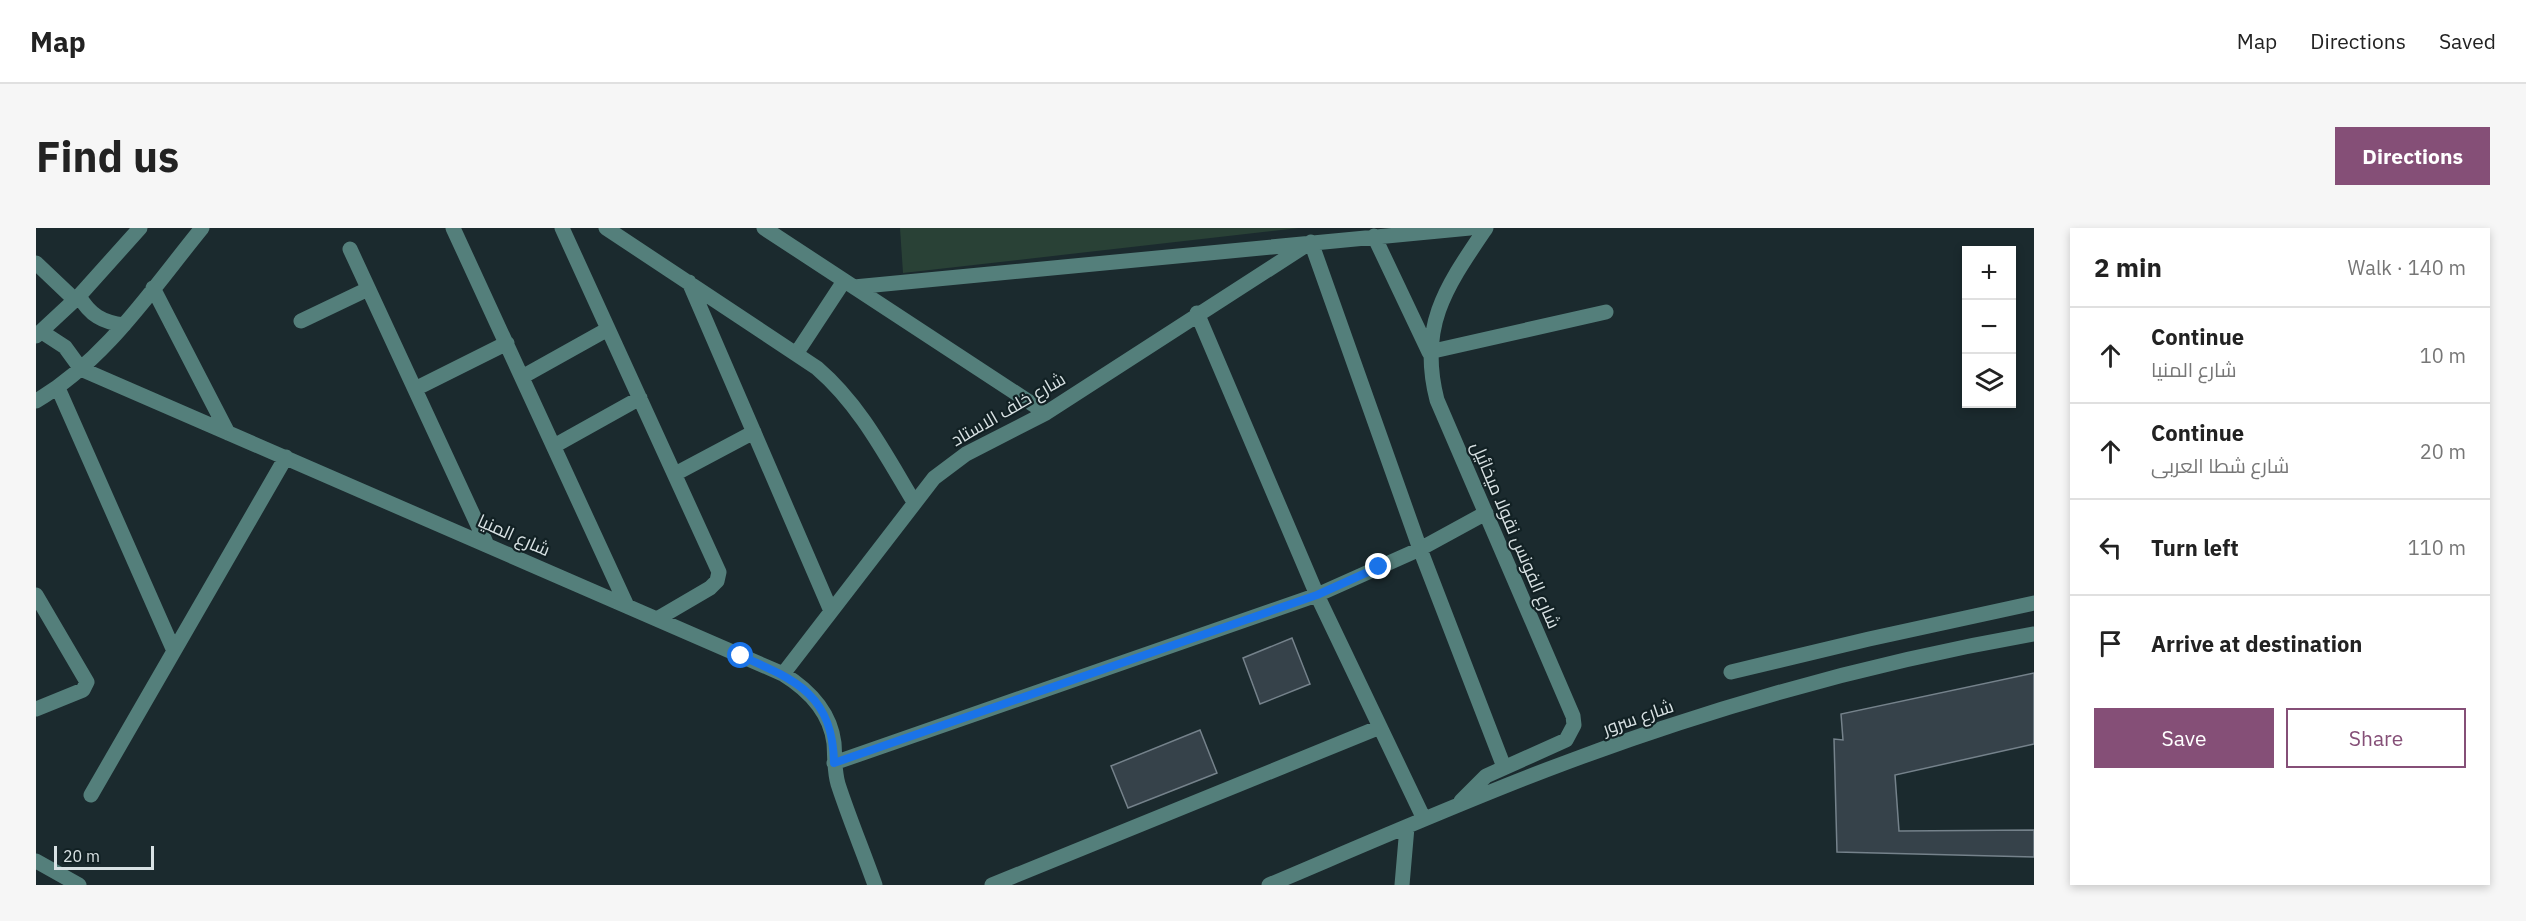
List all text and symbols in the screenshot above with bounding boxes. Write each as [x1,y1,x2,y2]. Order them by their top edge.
text: Map [30,23,86,60]
text: Map [2237,27,2277,55]
text: Directions [2310,27,2406,55]
text: Saved [2439,27,2496,55]
button: Directions [2335,127,2490,185]
text: Find us [36,129,179,184]
map controls [1962,246,2016,408]
button: + [1962,246,2016,300]
text: 2 min [2094,250,2162,284]
text: Walk · 140 m [2348,254,2466,281]
button: − [1962,300,2016,354]
text: Continue [2151,322,2244,351]
icon: ahead [2094,339,2127,372]
text: 10 m [2420,342,2466,369]
button: layers [1962,354,2016,408]
text: شارع المنيا [2151,356,2237,383]
street label: شارع خلف الاستاد [947,367,1070,452]
text: Continue [2151,418,2244,447]
icon: ahead [2094,435,2127,468]
street label: شارع الفونس نقولا ميخائيل [1465,438,1566,632]
text: 20 m [2420,438,2466,465]
text: شارع شطا العربى [2151,452,2289,479]
street label: شارع المنيا [474,509,554,562]
icon: left [2094,531,2127,564]
text: Turn left [2151,533,2239,562]
text: 110 m [2408,534,2466,561]
route end [1365,553,1391,579]
icon: arrive [2094,627,2127,660]
text: Arrive at destination [2151,629,2362,658]
route start [727,642,753,668]
street label: شارع سرور [1598,694,1677,741]
button: Save [2094,708,2274,768]
button: Share [2286,708,2466,768]
scale bar [54,843,154,870]
text: 20 m [63,846,100,866]

